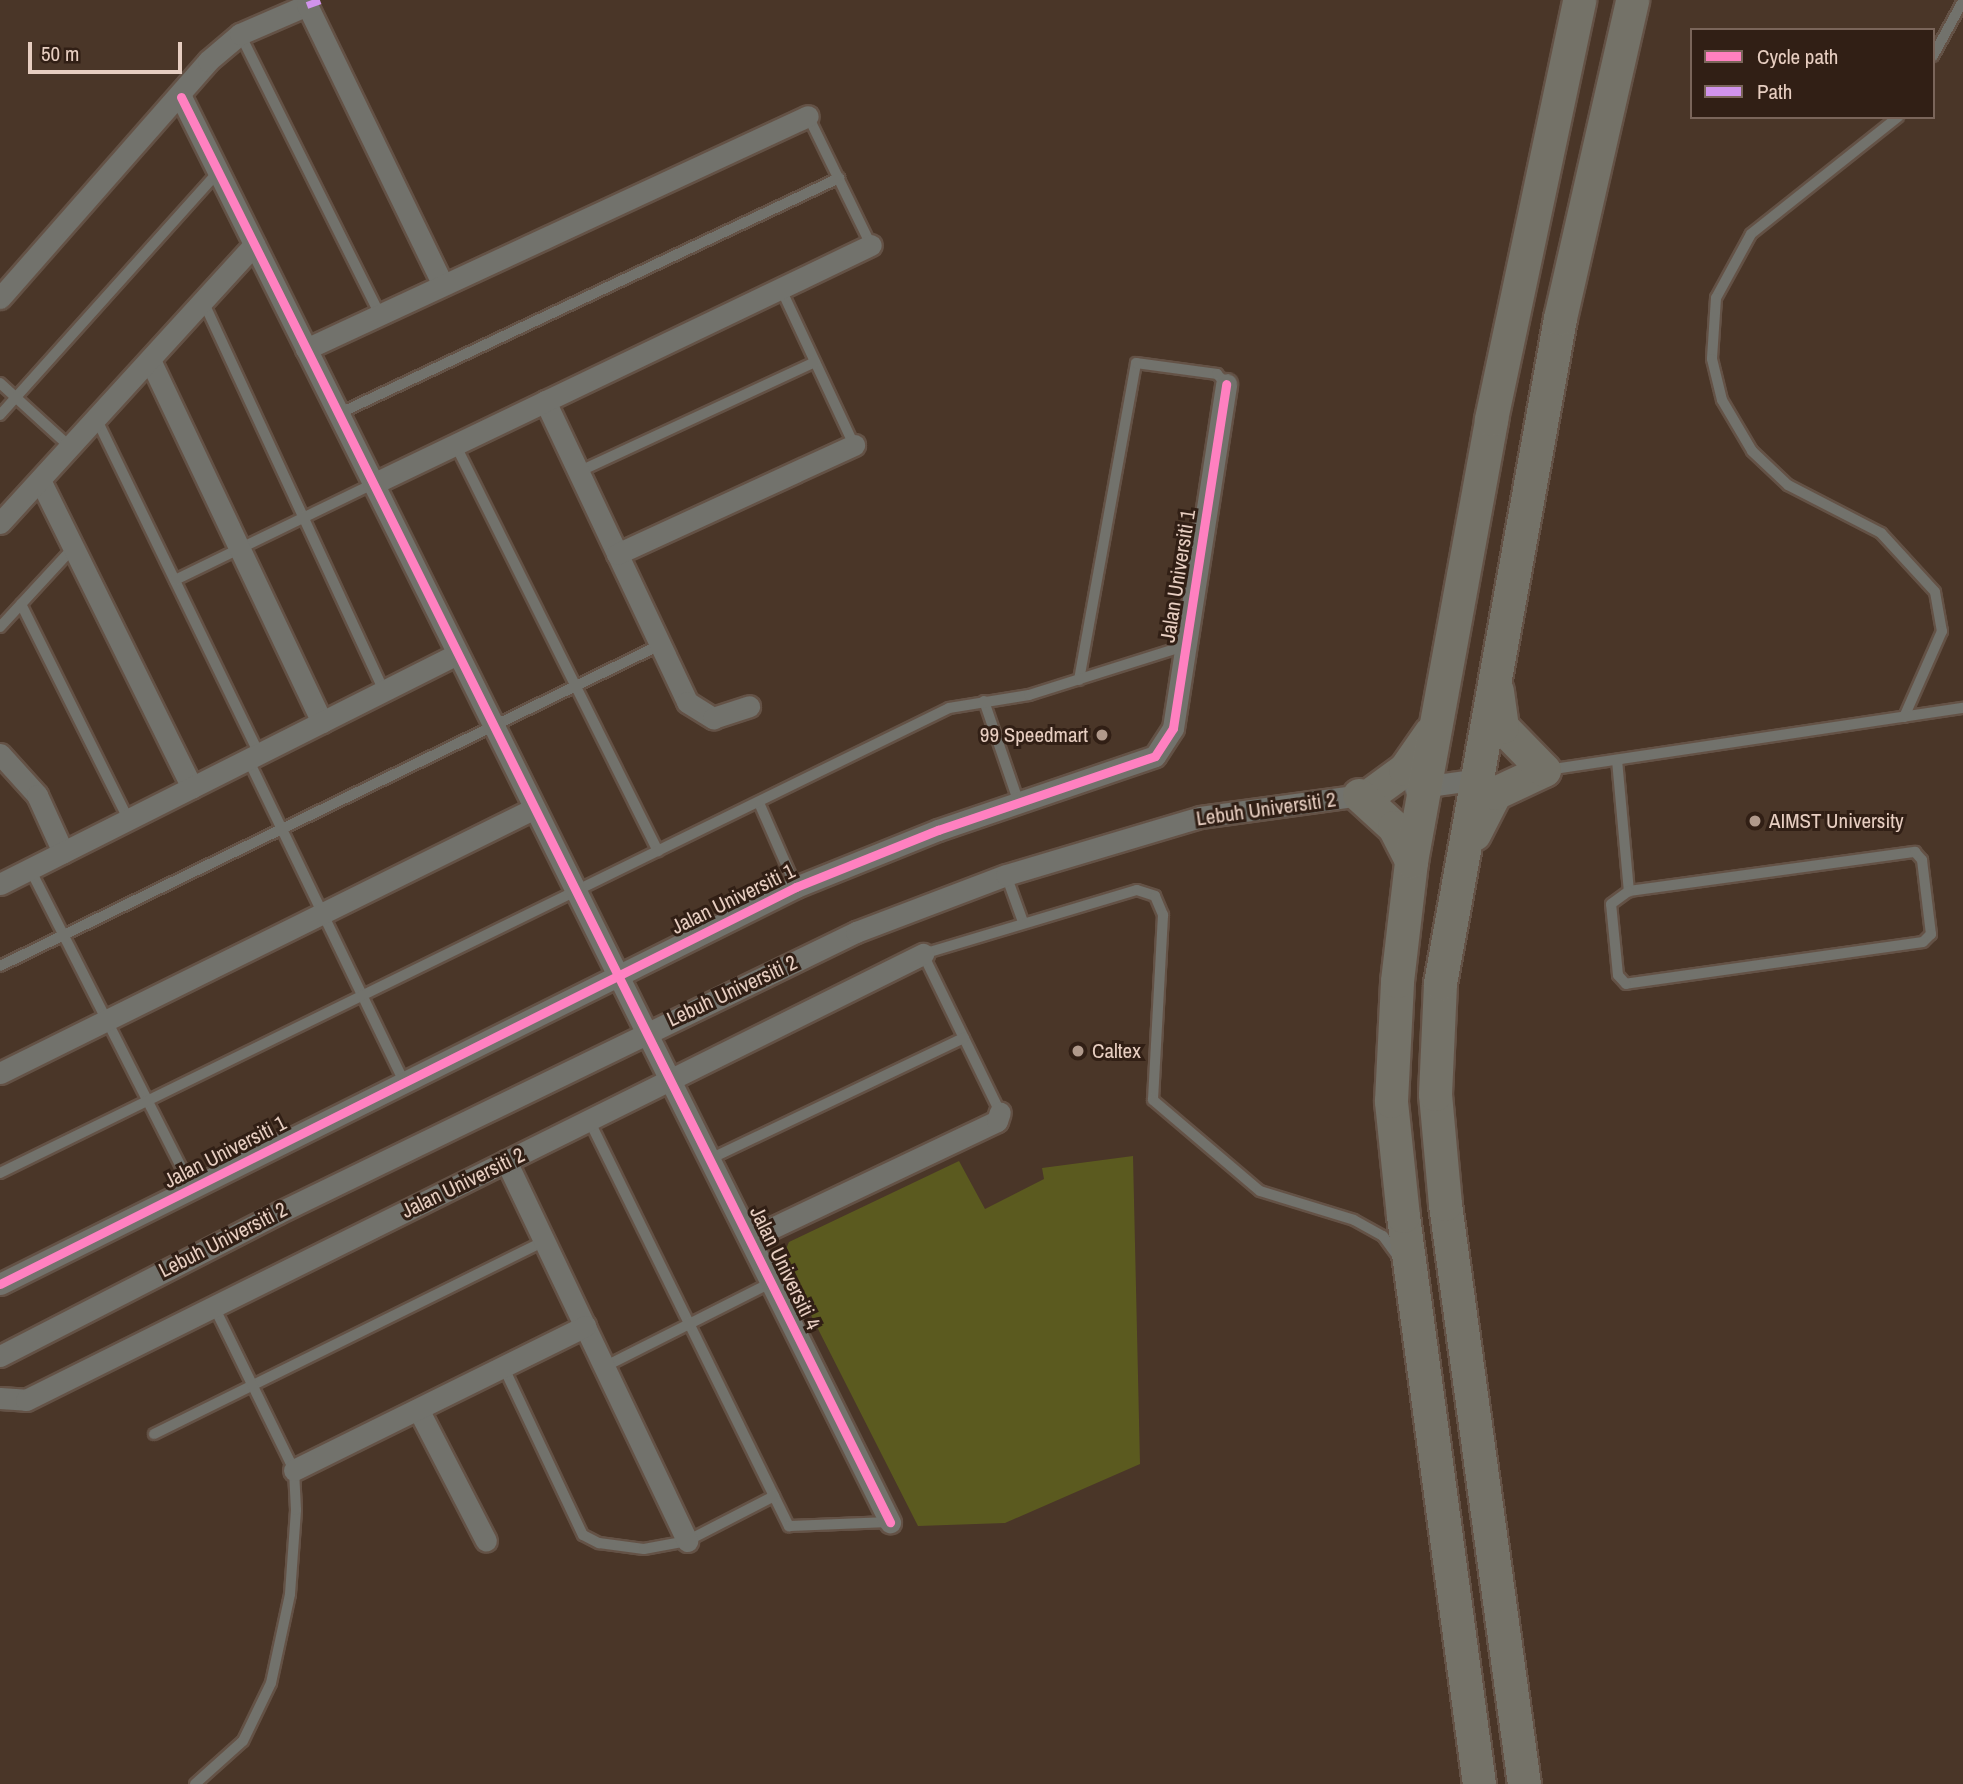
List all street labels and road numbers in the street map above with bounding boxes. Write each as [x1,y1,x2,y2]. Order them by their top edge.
street label: Jalan Universiti 1 [1155,508,1201,644]
street label: Lebuh Universiti 2 [1195,787,1337,831]
street label: Jalan Universiti 1 [667,858,799,940]
street label: Lebuh Universiti 2 [663,950,801,1032]
street label: Jalan Universiti 1 [160,1110,290,1194]
street label: Jalan Universiti 2 [397,1142,529,1224]
street label: Lebuh Universiti 2 [155,1197,291,1283]
street label: Jalan Universiti 4 [744,1202,826,1334]

